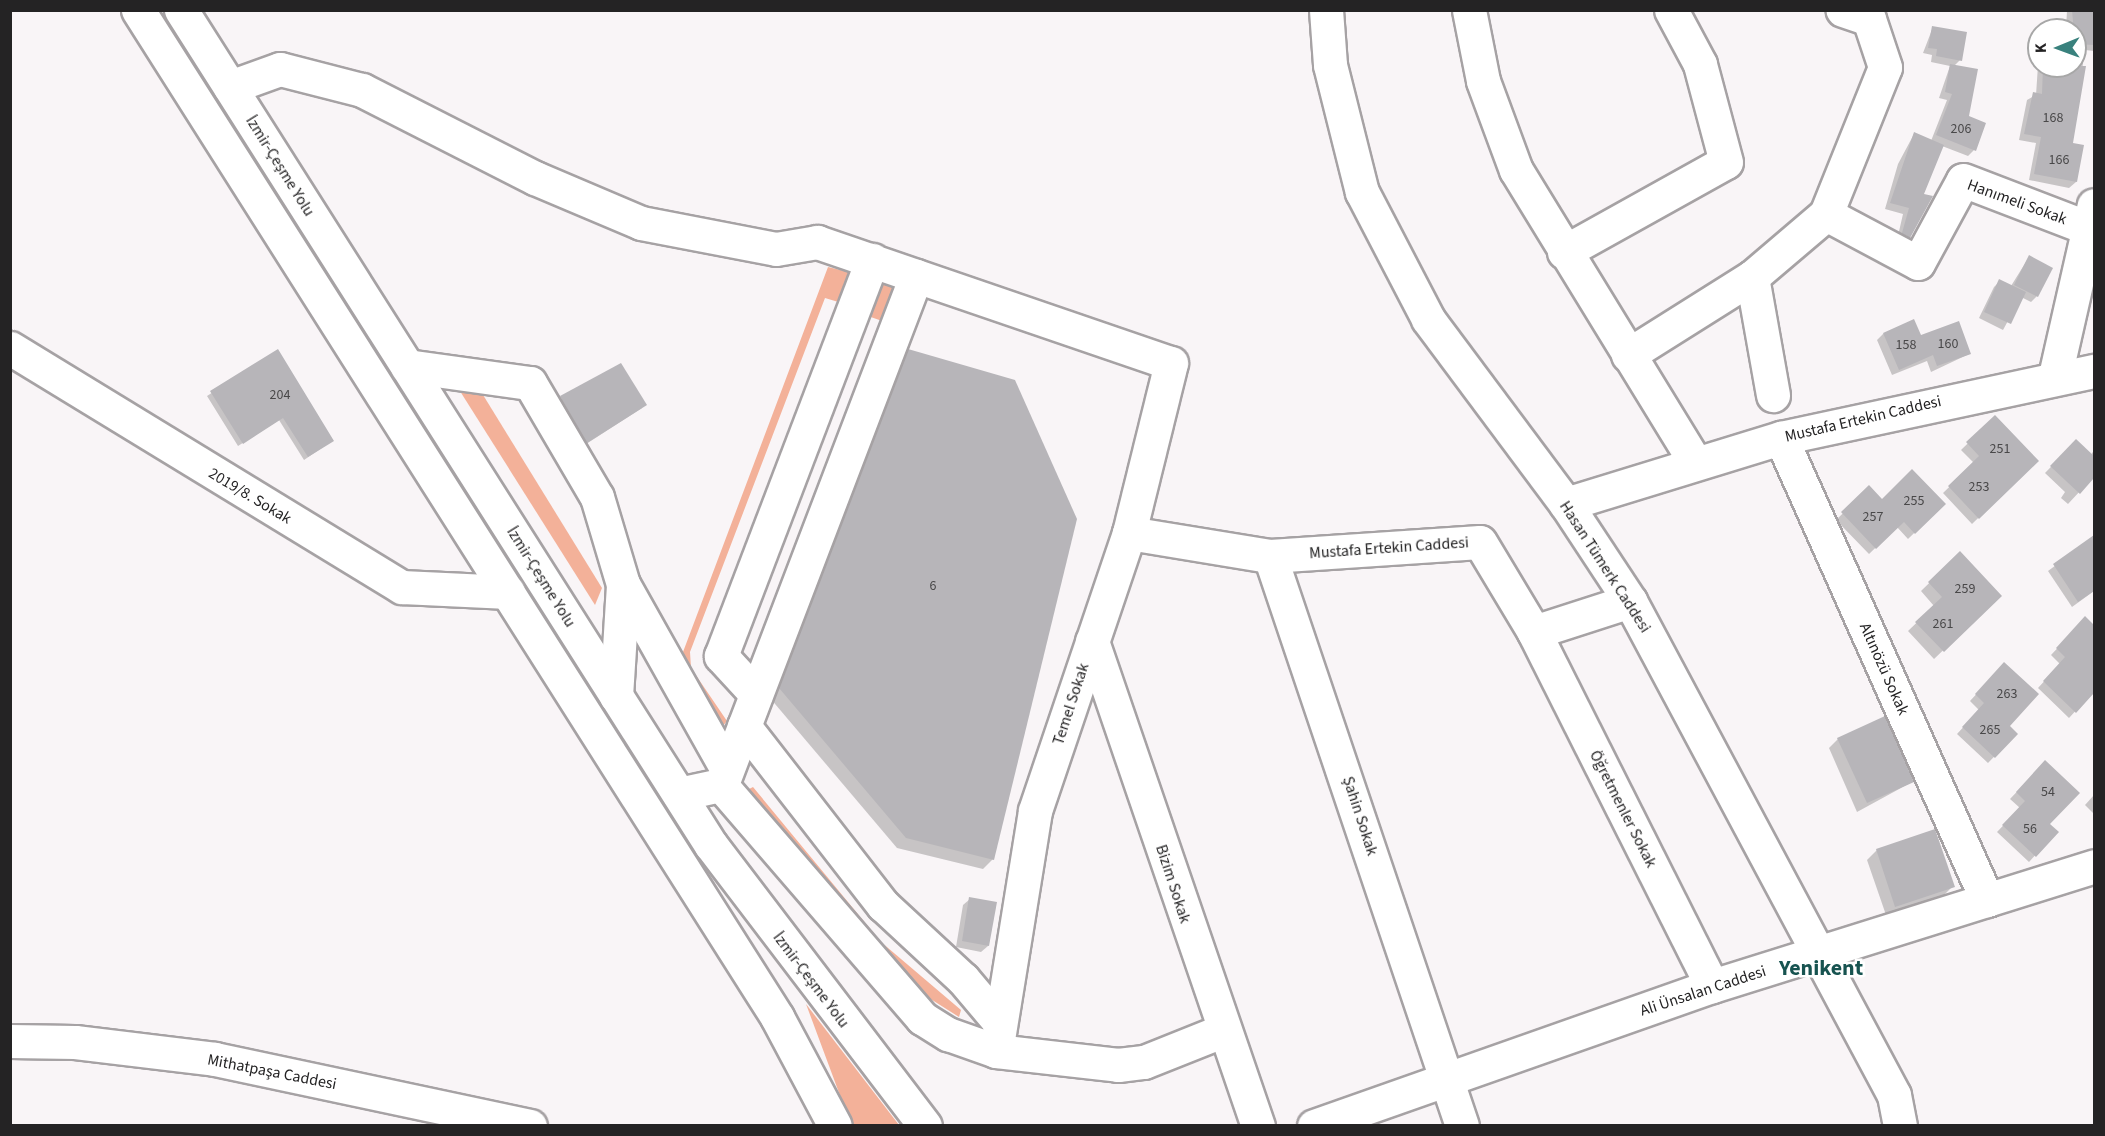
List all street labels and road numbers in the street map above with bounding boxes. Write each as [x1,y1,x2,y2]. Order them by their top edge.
street label: İzmir-Çeşme Yolu [241,112,319,220]
street label: Hanımeli Sokak [1965,175,2069,229]
street label: Mustafa Ertekin Caddesi [1783,392,1943,446]
street label: 2019/8. Sokak [205,464,295,528]
street label: Hasan Tümerk Caddesi [1555,498,1655,636]
street label: İzmir-Çeşme Yolu [502,523,580,631]
street label: Mustafa Ertekin Caddesi [1309,533,1469,563]
street label: Altınözü Sokak [1855,620,1913,718]
street label: Temel Sokak [1049,661,1093,747]
street label: Öğretmenler Sokak [1585,747,1661,871]
street label: Şahin Sokak [1338,774,1382,858]
street label: Bizim Sokak [1151,842,1195,926]
street label: İzmir-Çeşme Yolu [769,928,853,1032]
street label: Ali Ünsalan Caddesi [1638,962,1768,1020]
street label: Mithatpaşa Caddesi [206,1050,338,1094]

